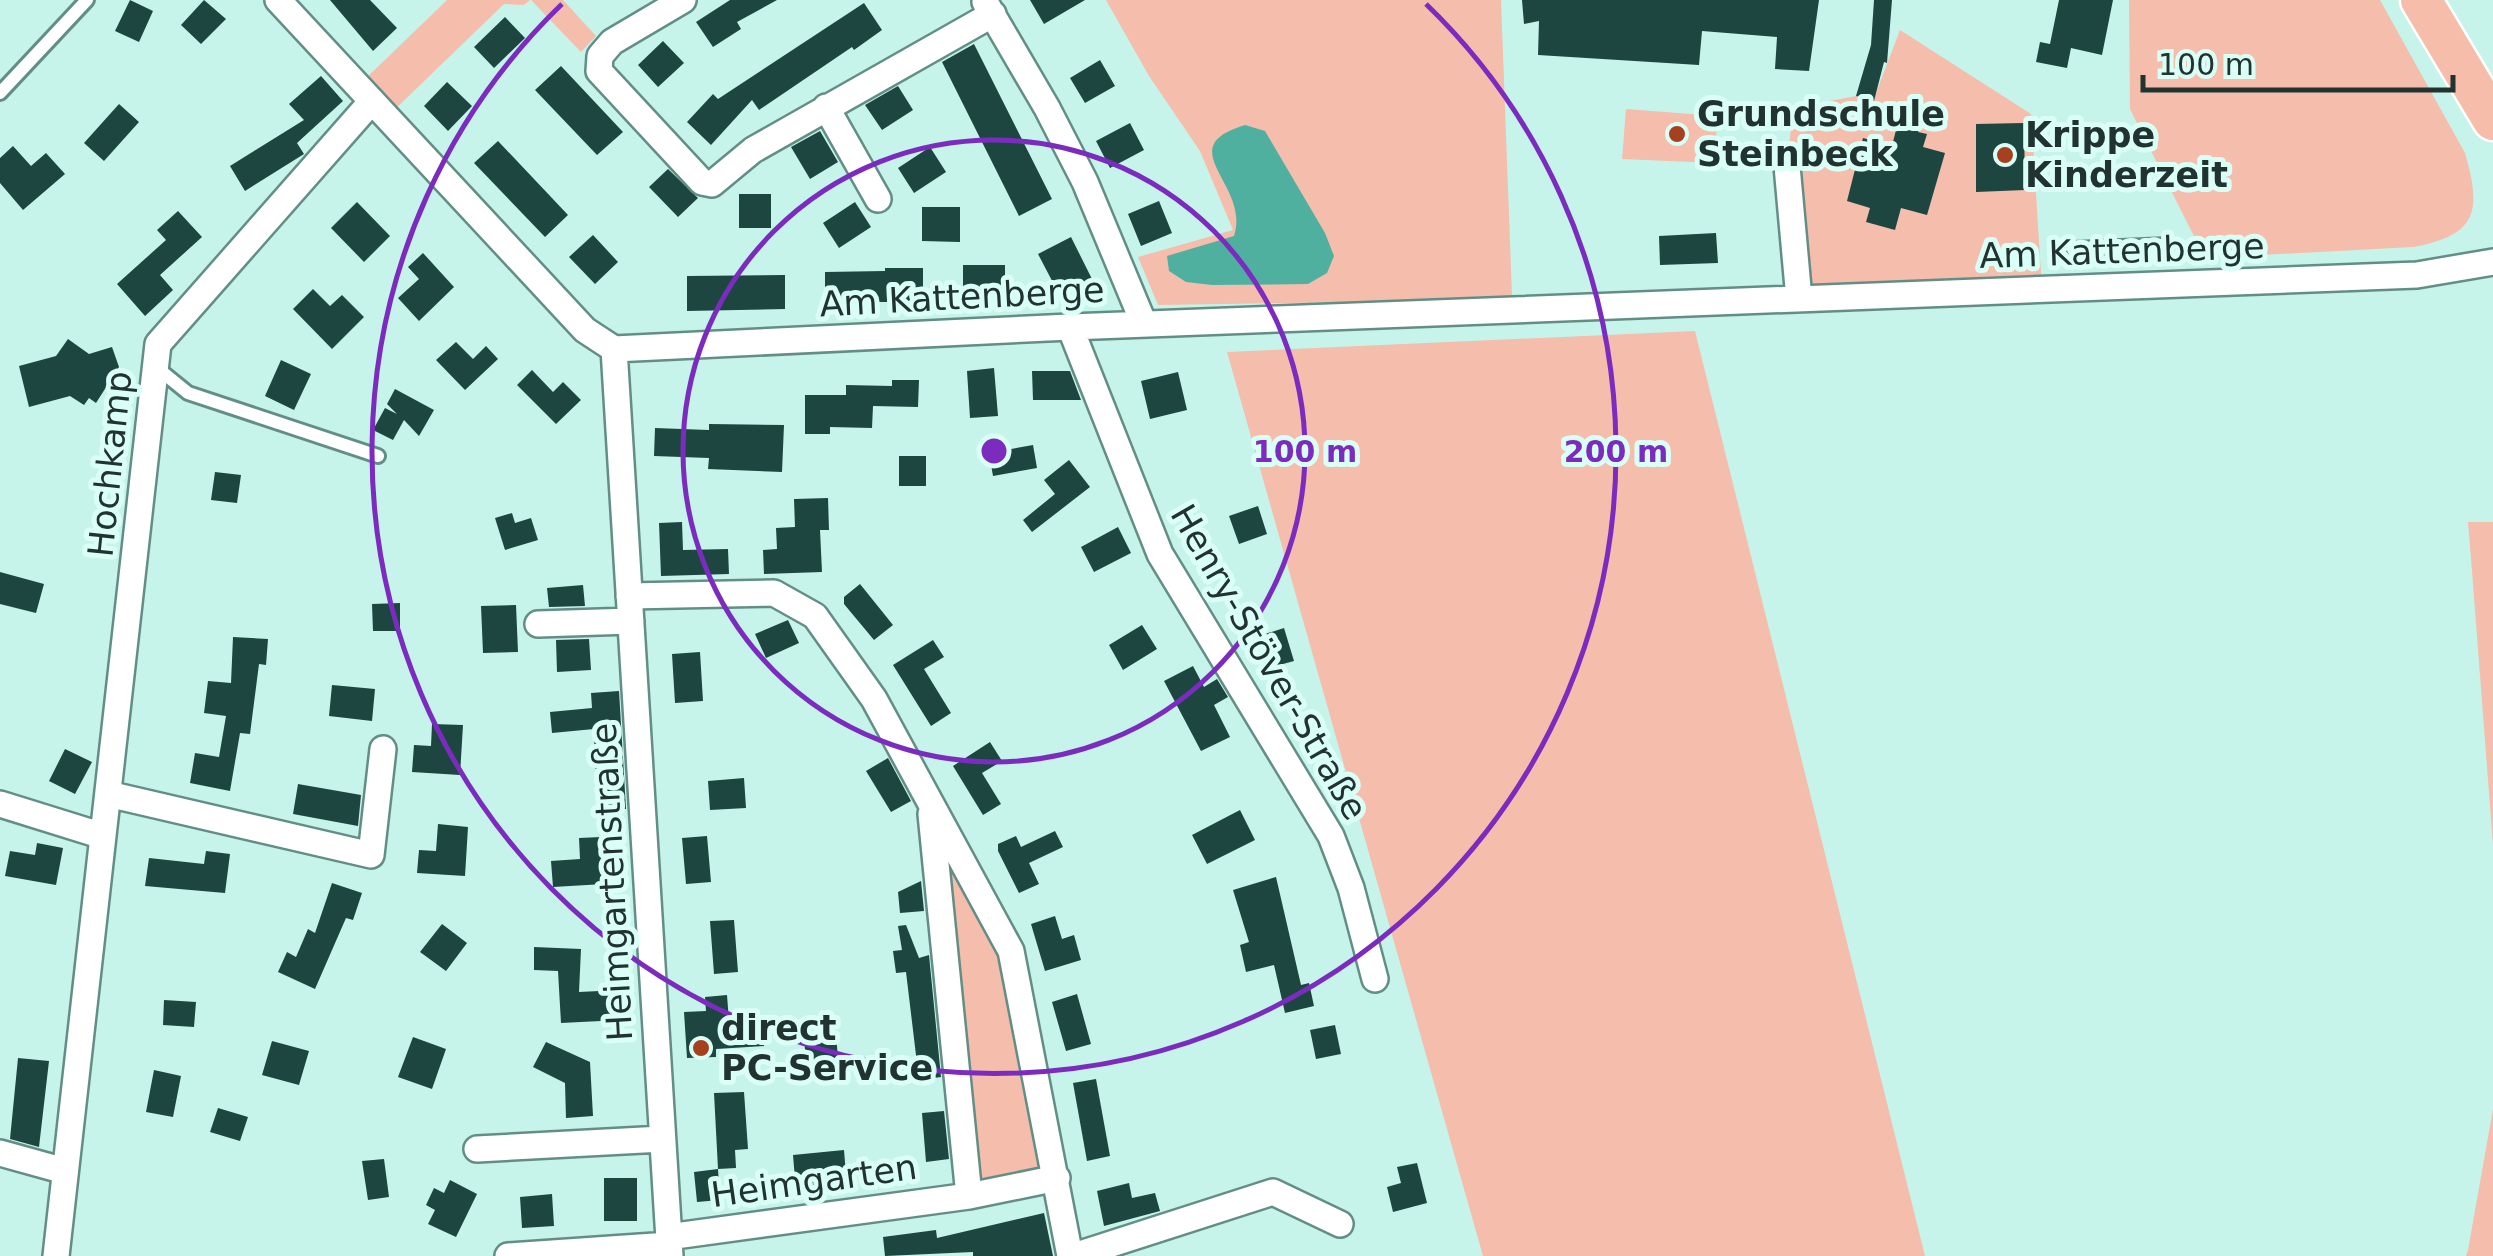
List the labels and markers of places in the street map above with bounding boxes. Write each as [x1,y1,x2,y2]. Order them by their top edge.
place label: Grundschule Steinbeck [1697,94,1945,174]
place label: Krippe Kinderzeit [2025,115,2228,195]
marker: Grundschule Steinbeck [1666,123,1688,145]
marker: Krippe Kinderzeit [1994,144,2016,166]
centre of rings [976,433,1012,469]
place label: direct PC-Service [721,1008,933,1088]
marker: direct PC-Service [690,1037,712,1059]

